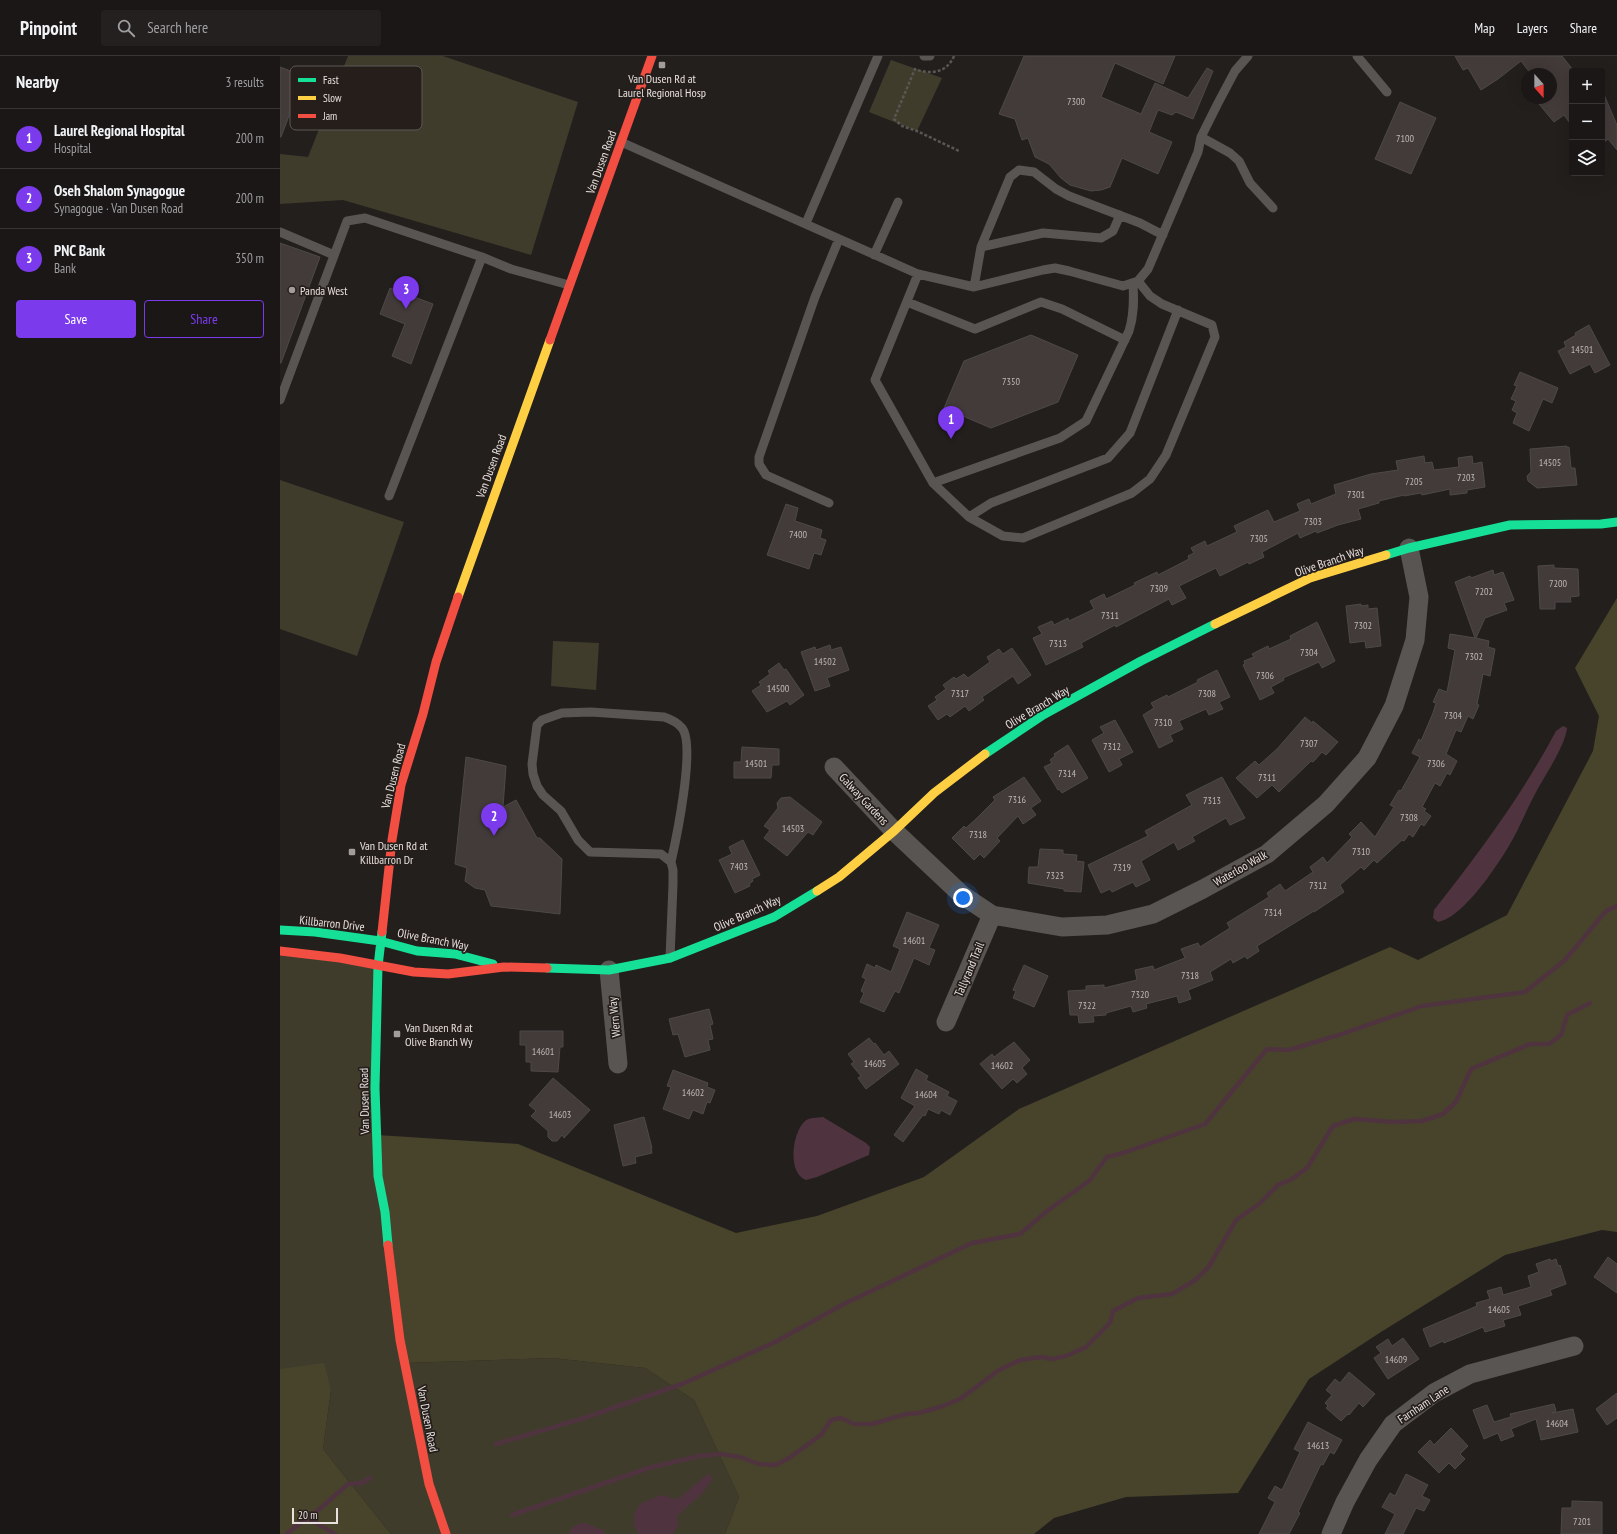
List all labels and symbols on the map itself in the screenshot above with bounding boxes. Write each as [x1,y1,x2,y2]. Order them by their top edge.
marker: Van Dusen Rd at Laurel Regional Hosp [657,60,667,70]
legend [290,66,422,130]
north arrow [1521,68,1557,104]
place label: Van Dusen Rd at Laurel Regional Hosp [618,71,706,100]
text: Fast [323,73,339,87]
text: Slow [323,91,342,105]
house number: 7300 [1067,95,1086,108]
text: Jam [322,109,337,123]
street label: Van Dusen Road [582,128,619,197]
house number: 7100 [1396,132,1415,145]
pin: 3 [393,276,419,309]
place label: Panda West [300,283,348,298]
marker: Panda West [287,285,297,295]
house number: 14501 [1571,343,1593,356]
house number: 7350 [1002,375,1021,388]
pin: 1 [938,406,964,439]
street label: Van Dusen Road [472,432,509,501]
house number: 14505 [1539,456,1561,469]
house number: 7203 [1457,471,1475,484]
house number: 7205 [1405,475,1423,488]
house number: 7301 [1347,488,1365,501]
house number: 7303 [1304,515,1322,528]
house number: 7400 [789,528,808,541]
house number: 7305 [1250,532,1268,545]
street label: Olive Branch Way [1293,542,1366,580]
house number: 7200 [1549,577,1568,590]
house number: 7309 [1150,582,1168,595]
house number: 7202 [1475,585,1493,598]
house number: 7311 [1101,609,1119,622]
house number: 7302 [1354,619,1372,632]
house number: 7313 [1049,637,1067,650]
house number: 7304 [1300,646,1319,659]
house number: 7302 [1465,650,1483,663]
house number: 14502 [814,655,836,668]
house number: 7306 [1256,669,1275,682]
house number: 14500 [767,682,790,695]
street label: Olive Branch Way [1002,682,1072,732]
house number: 7317 [951,687,969,700]
house number: 7308 [1198,687,1216,700]
house number: 7304 [1444,709,1463,722]
house number: 7310 [1154,716,1173,729]
house number: 7307 [1300,737,1318,750]
house number: 7312 [1103,740,1121,753]
street label: Van Dusen Road [377,742,408,811]
house number: 14501 [745,757,767,770]
house number: 7306 [1427,757,1446,770]
house number: 7314 [1058,767,1077,780]
street label: Galway Gardens [836,770,892,828]
house number: 7311 [1258,771,1276,784]
house number: 7316 [1008,793,1027,806]
house number: 7313 [1203,794,1221,807]
pin: 2 [481,803,507,836]
house number: 7308 [1400,811,1418,824]
house number: 14503 [782,822,804,835]
house number: 7318 [969,828,987,841]
place label: Van Dusen Rd at Killbarron Dr [359,838,428,867]
house number: 7310 [1352,845,1371,858]
marker: Van Dusen Rd at Killbarron Dr [347,847,357,857]
street label: Waterloo Walk [1211,847,1270,889]
house number: 7403 [730,860,748,873]
house number: 7319 [1113,861,1131,874]
house number: 7323 [1046,869,1064,882]
house number: 7312 [1309,879,1327,892]
your location [953,888,973,908]
street label: Olive Branch Way [711,891,783,935]
house number: 7314 [1264,906,1283,919]
street label: Killbarron Drive [299,912,365,934]
street label: Olive Branch Way [396,925,470,953]
house number: 14601 [903,934,925,947]
street label: Tallyrand Trail [951,939,987,999]
house number: 7318 [1181,969,1199,982]
house number: 7320 [1131,988,1150,1001]
street label: Wern Way [604,996,624,1038]
house number: 7322 [1078,999,1096,1012]
place label: Van Dusen Rd at Olive Branch Wy [404,1020,473,1049]
marker: Van Dusen Rd at Olive Branch Wy [392,1029,402,1039]
house number: 14601 [532,1045,554,1058]
house number: 14605 [864,1057,886,1070]
house number: 14602 [991,1059,1013,1072]
street label: Van Dusen Road [356,1068,372,1135]
house number: 14602 [682,1086,704,1099]
house number: 14604 [915,1088,938,1101]
house number: 14603 [549,1108,571,1121]
house number: 14605 [1488,1303,1510,1316]
house number: 14609 [1385,1353,1407,1366]
street label: Farnham Lane [1395,1381,1452,1427]
street label: Van Dusen Road [414,1384,442,1453]
house number: 14604 [1546,1417,1569,1430]
house number: 14613 [1307,1439,1329,1452]
scale bar [292,1506,338,1525]
house number: 7201 [1573,1515,1591,1528]

